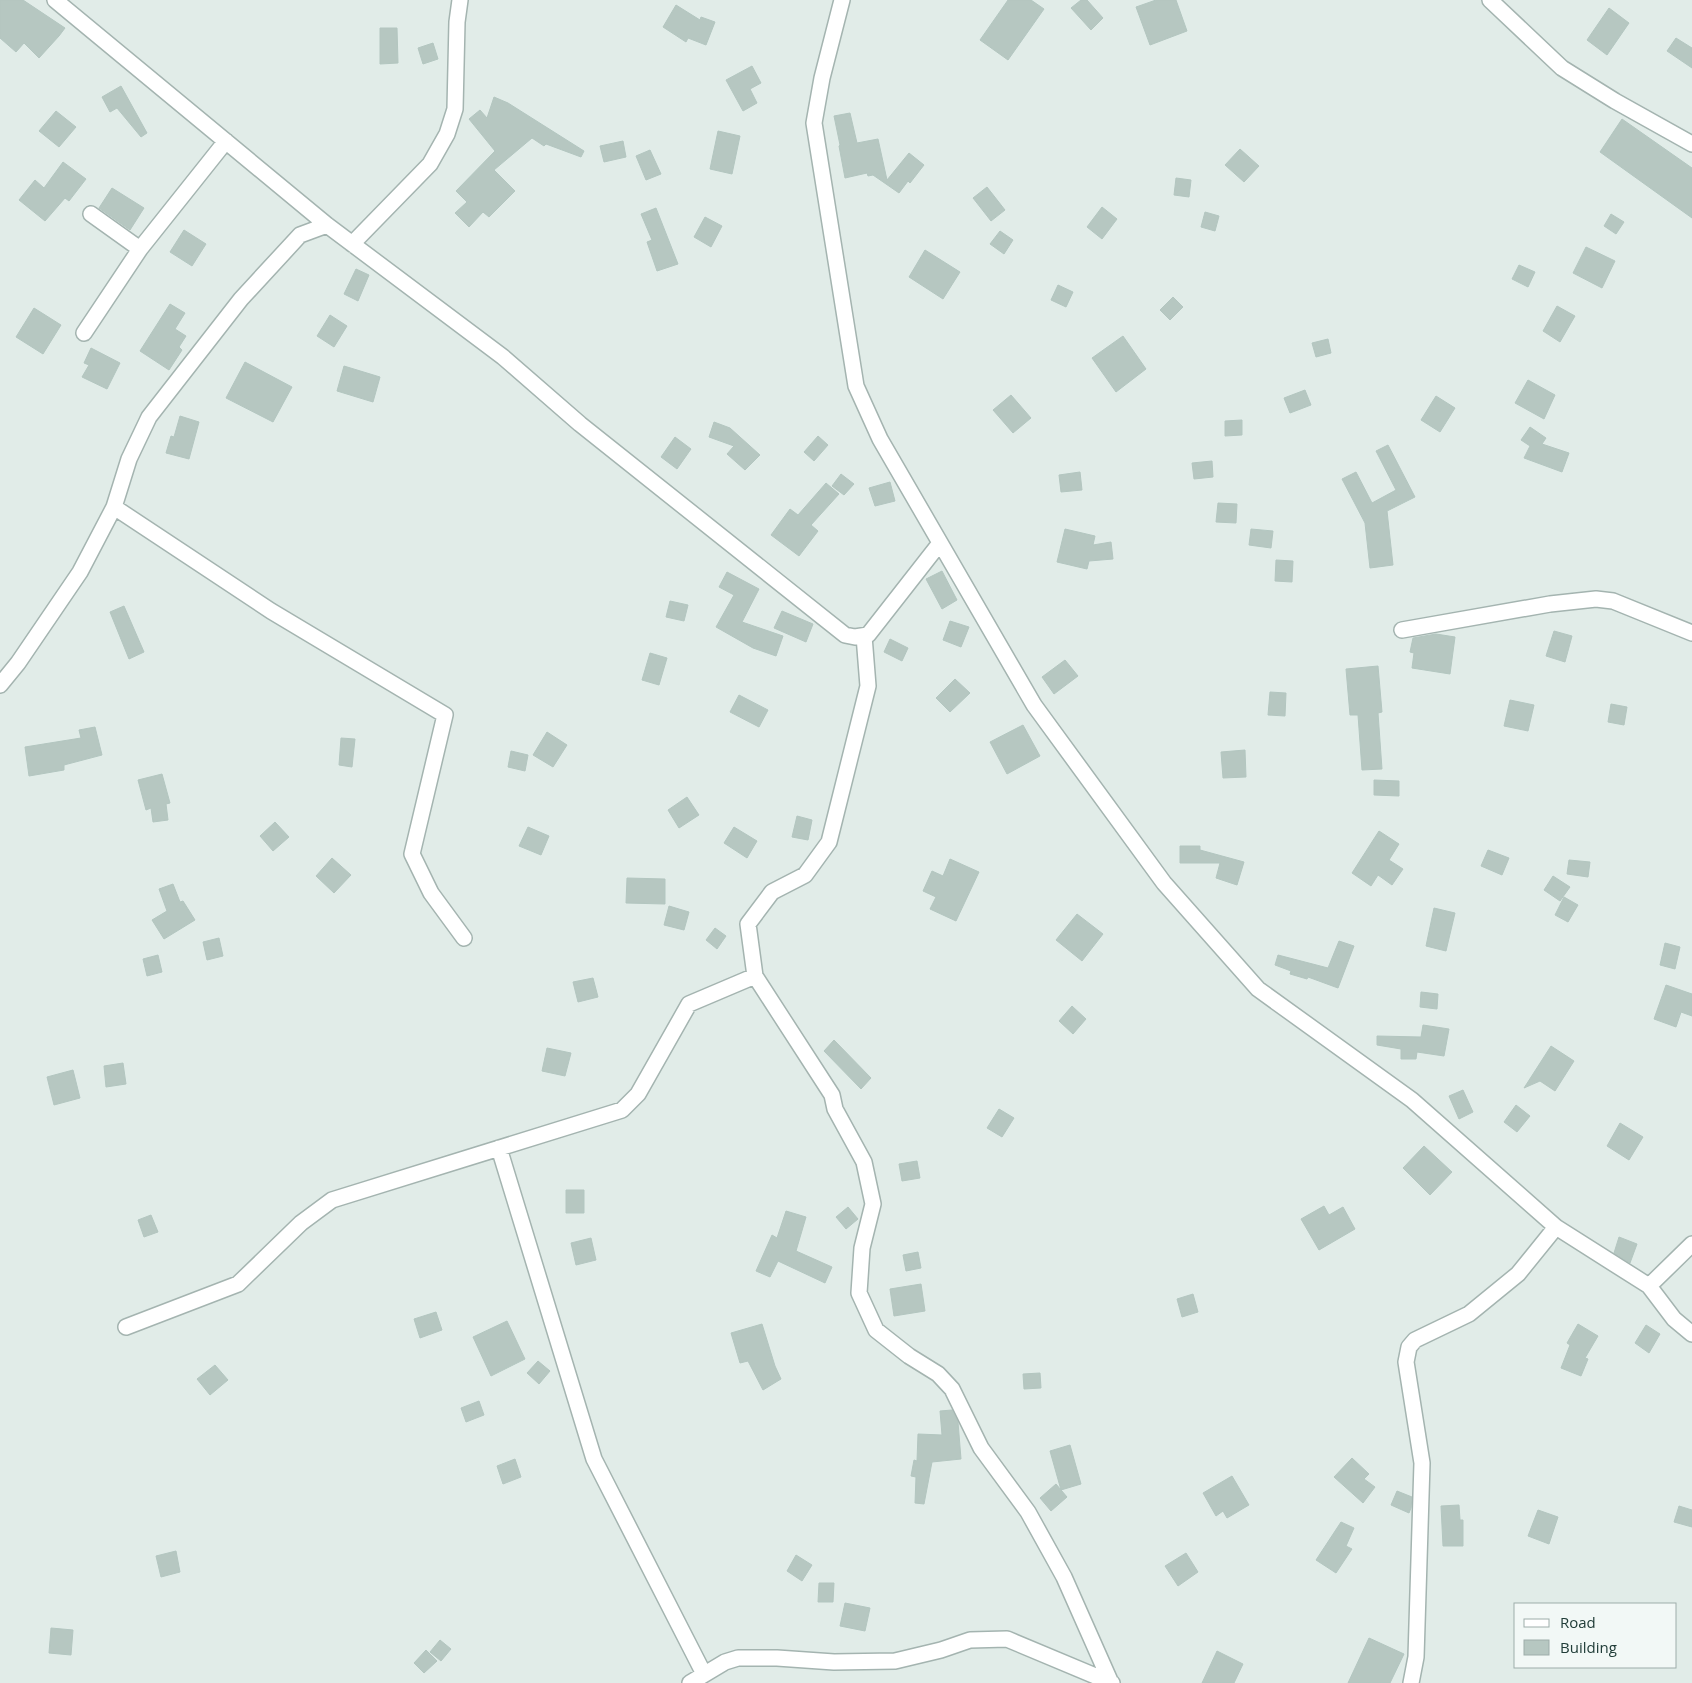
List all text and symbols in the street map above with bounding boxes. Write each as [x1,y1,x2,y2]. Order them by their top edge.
legend [1514,1603,1677,1668]
text: Road [1560,1612,1596,1632]
text: Building [1560,1637,1617,1657]

